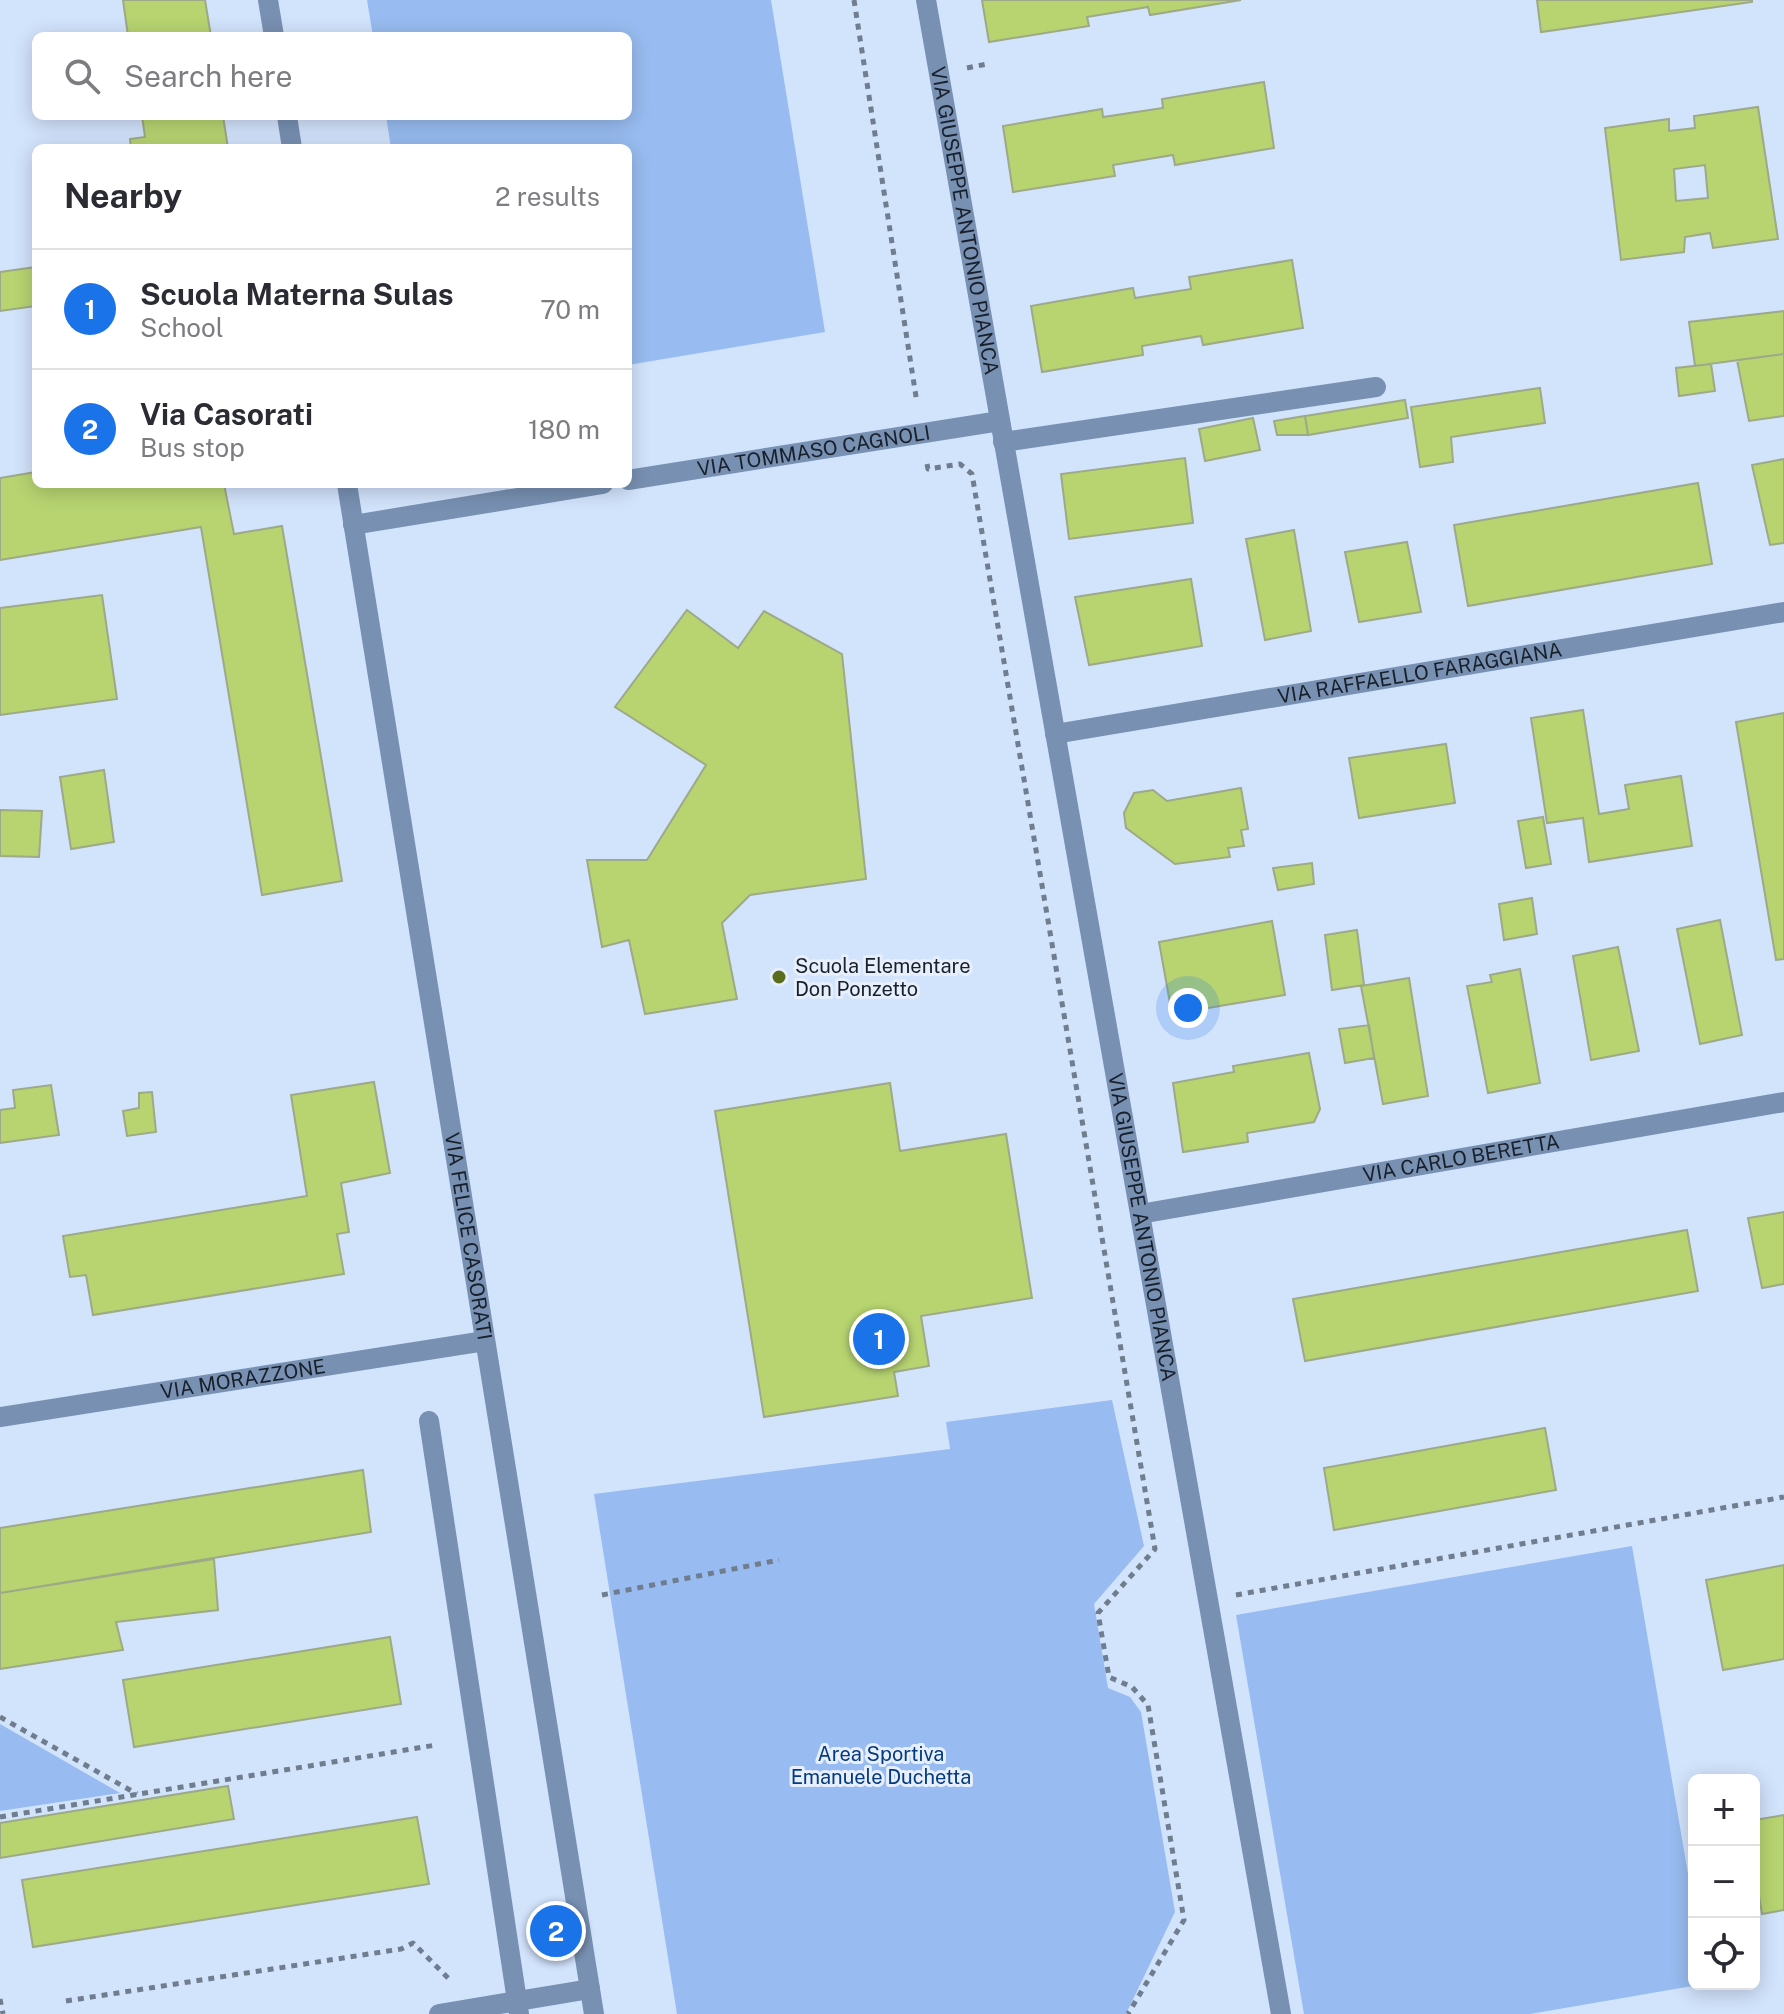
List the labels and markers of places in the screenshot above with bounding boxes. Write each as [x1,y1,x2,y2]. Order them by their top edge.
place label: Scuola Elementare Don Ponzetto [795,954,971,1001]
marker: Scuola Elementare Don Ponzetto [770,968,788,986]
pin: 1 [853,1309,905,1369]
pin: 2 [530,1901,582,1961]

